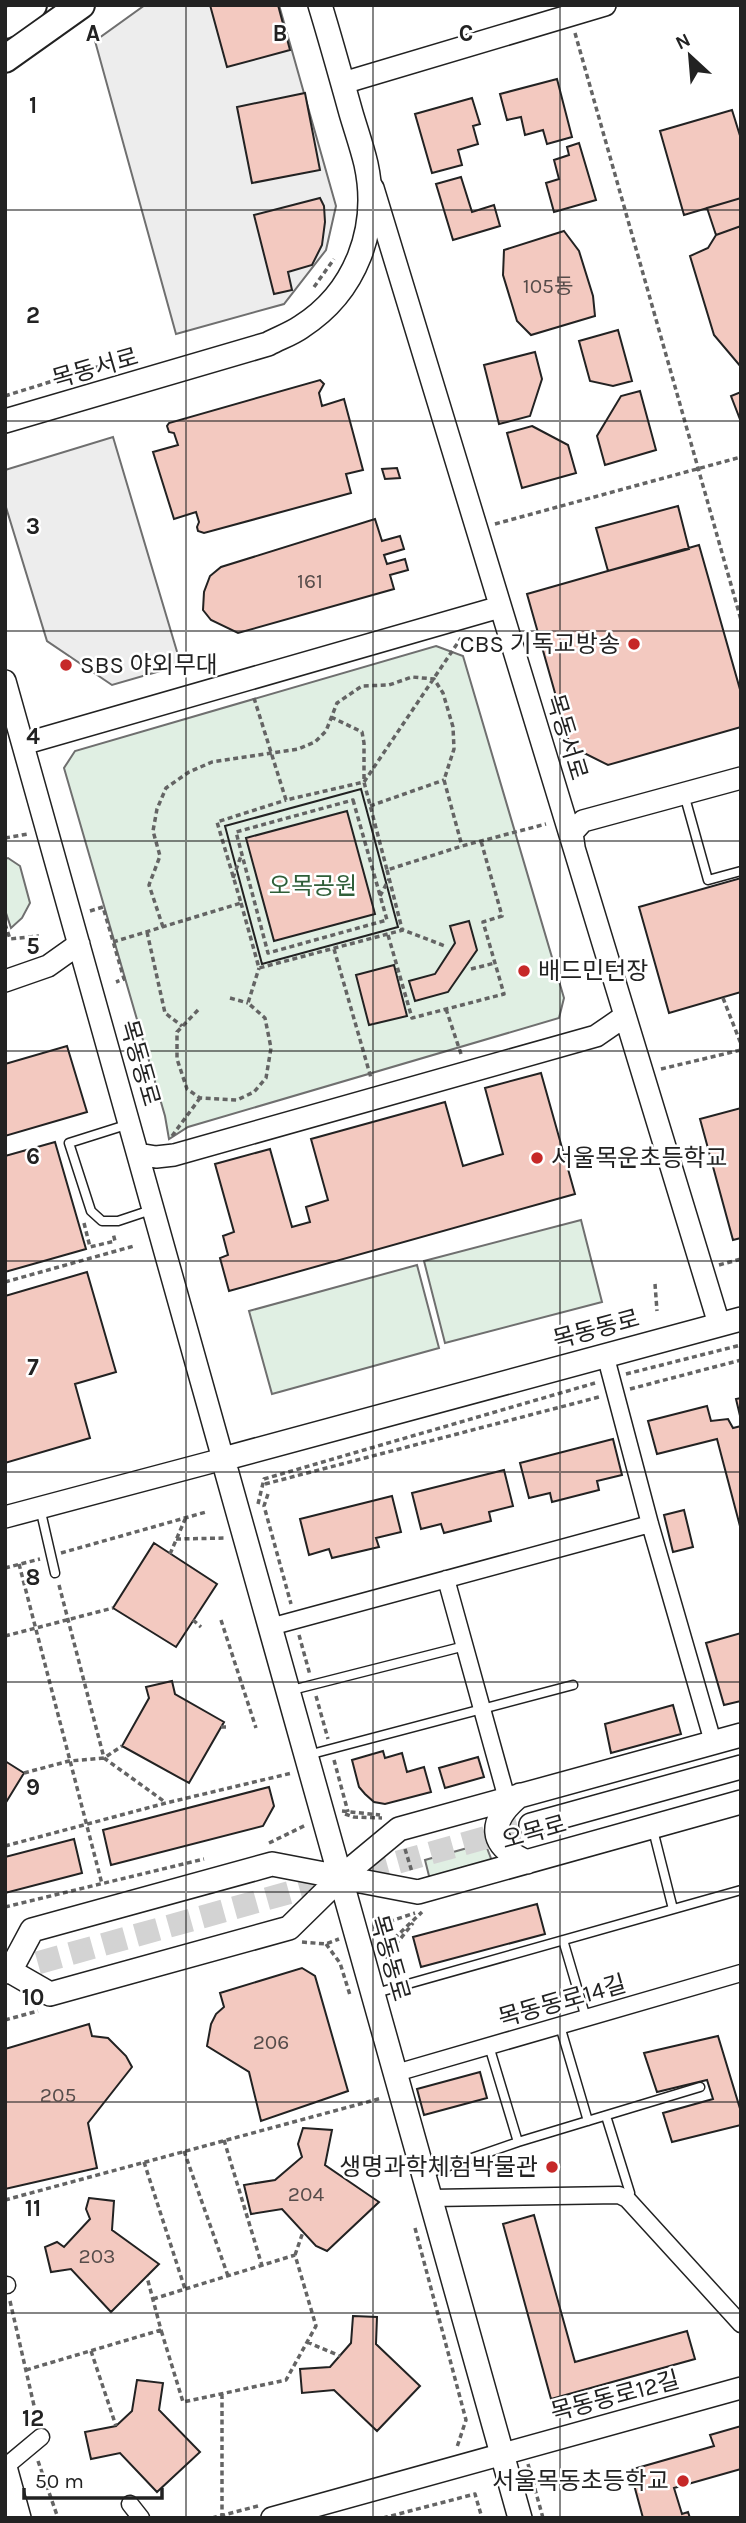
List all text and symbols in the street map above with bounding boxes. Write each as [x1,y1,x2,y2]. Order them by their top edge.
text: A [86,20,100,47]
text: B [273,20,287,47]
text: C [459,20,473,47]
north arrow [655,21,725,91]
text: N [672,29,694,54]
text: 1 [29,92,37,119]
house number: 105동 [523,274,573,298]
text: 2 [26,302,40,329]
street label: 목동서로 [49,342,141,394]
text: 3 [26,513,40,540]
house number: 161 [297,569,323,593]
place label: CBS 기독교방송 [460,630,620,658]
marker: CBS 기독교방송 [626,636,642,652]
place label: SBS 야외무대 [80,651,218,679]
marker: SBS 야외무대 [58,657,74,673]
street label: 목동서로 [541,691,593,783]
text: 4 [26,723,40,750]
park label: 오목공원 [269,872,357,900]
text: 5 [26,933,40,960]
place label: 배드민턴장 [538,957,648,985]
marker: 배드민턴장 [516,963,532,979]
street label: 목동동로 [114,1017,166,1109]
text: 6 [26,1143,40,1170]
place label: 서울목운초등학교 [551,1144,728,1172]
marker: 서울목운초등학교 [529,1150,545,1166]
street label: 목동동로 [550,1304,642,1354]
text: 7 [27,1354,39,1381]
text: 8 [26,1564,40,1591]
text: 9 [26,1774,40,1801]
street label: 오목로 [498,1809,570,1855]
street label: 목동동로 [364,1912,416,2004]
street label: 목동동로14길 [495,1969,629,2033]
text: 10 [22,1984,44,2011]
house number: 206 [253,2030,289,2054]
house number: 205 [40,2083,76,2107]
place label: 생명과학체험박물관 [339,2153,538,2181]
marker: 생명과학체험박물관 [544,2159,560,2175]
house number: 204 [288,2182,324,2206]
text: 11 [25,2195,41,2222]
house number: 203 [78,2244,116,2268]
street label: 목동동로12길 [548,2365,682,2427]
text: 12 [22,2405,44,2432]
scale bar [24,2456,163,2500]
place label: 서울목동초등학교 [492,2467,669,2495]
text: 50 m [35,2469,84,2493]
marker: 서울목동초등학교 [675,2473,691,2489]

